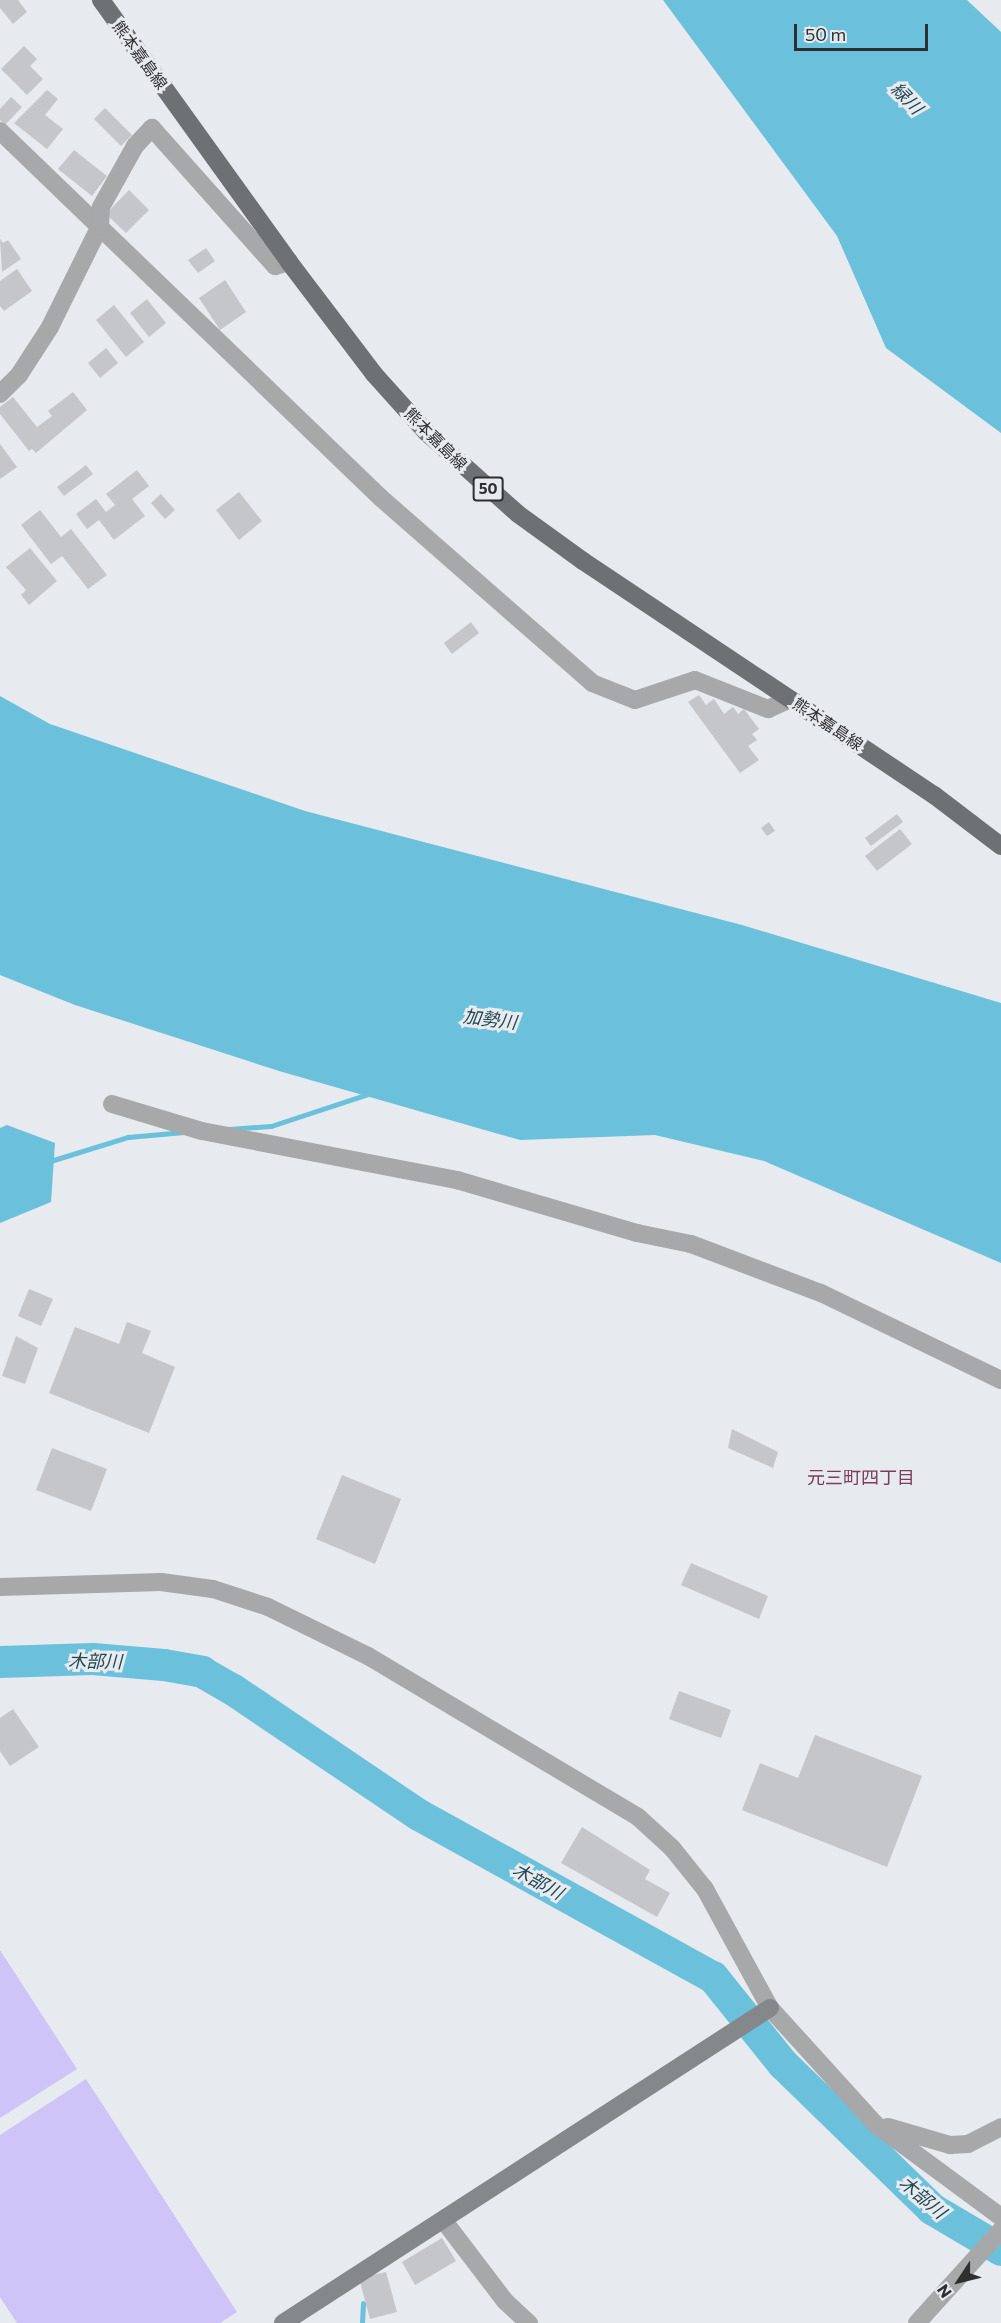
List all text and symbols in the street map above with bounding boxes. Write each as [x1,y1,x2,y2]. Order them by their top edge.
scale bar [797,12,930,50]
street label: 熊本嘉島線 [109,17,171,93]
text: 50 m [805,23,846,45]
water label: 緑川 [887,78,927,118]
street label: 熊本嘉島線 [401,404,471,474]
road number: 50 [472,477,504,501]
street label: 熊本嘉島線 [789,694,867,754]
water label: 加勢川 [462,1005,518,1033]
district label: 元三町四丁目 [807,1466,915,1488]
water label: 木部川 [68,1650,122,1672]
water label: 木部川 [509,1858,567,1904]
water label: 木部川 [895,2171,951,2223]
north arrow [929,2251,989,2311]
text: N [933,2281,955,2302]

